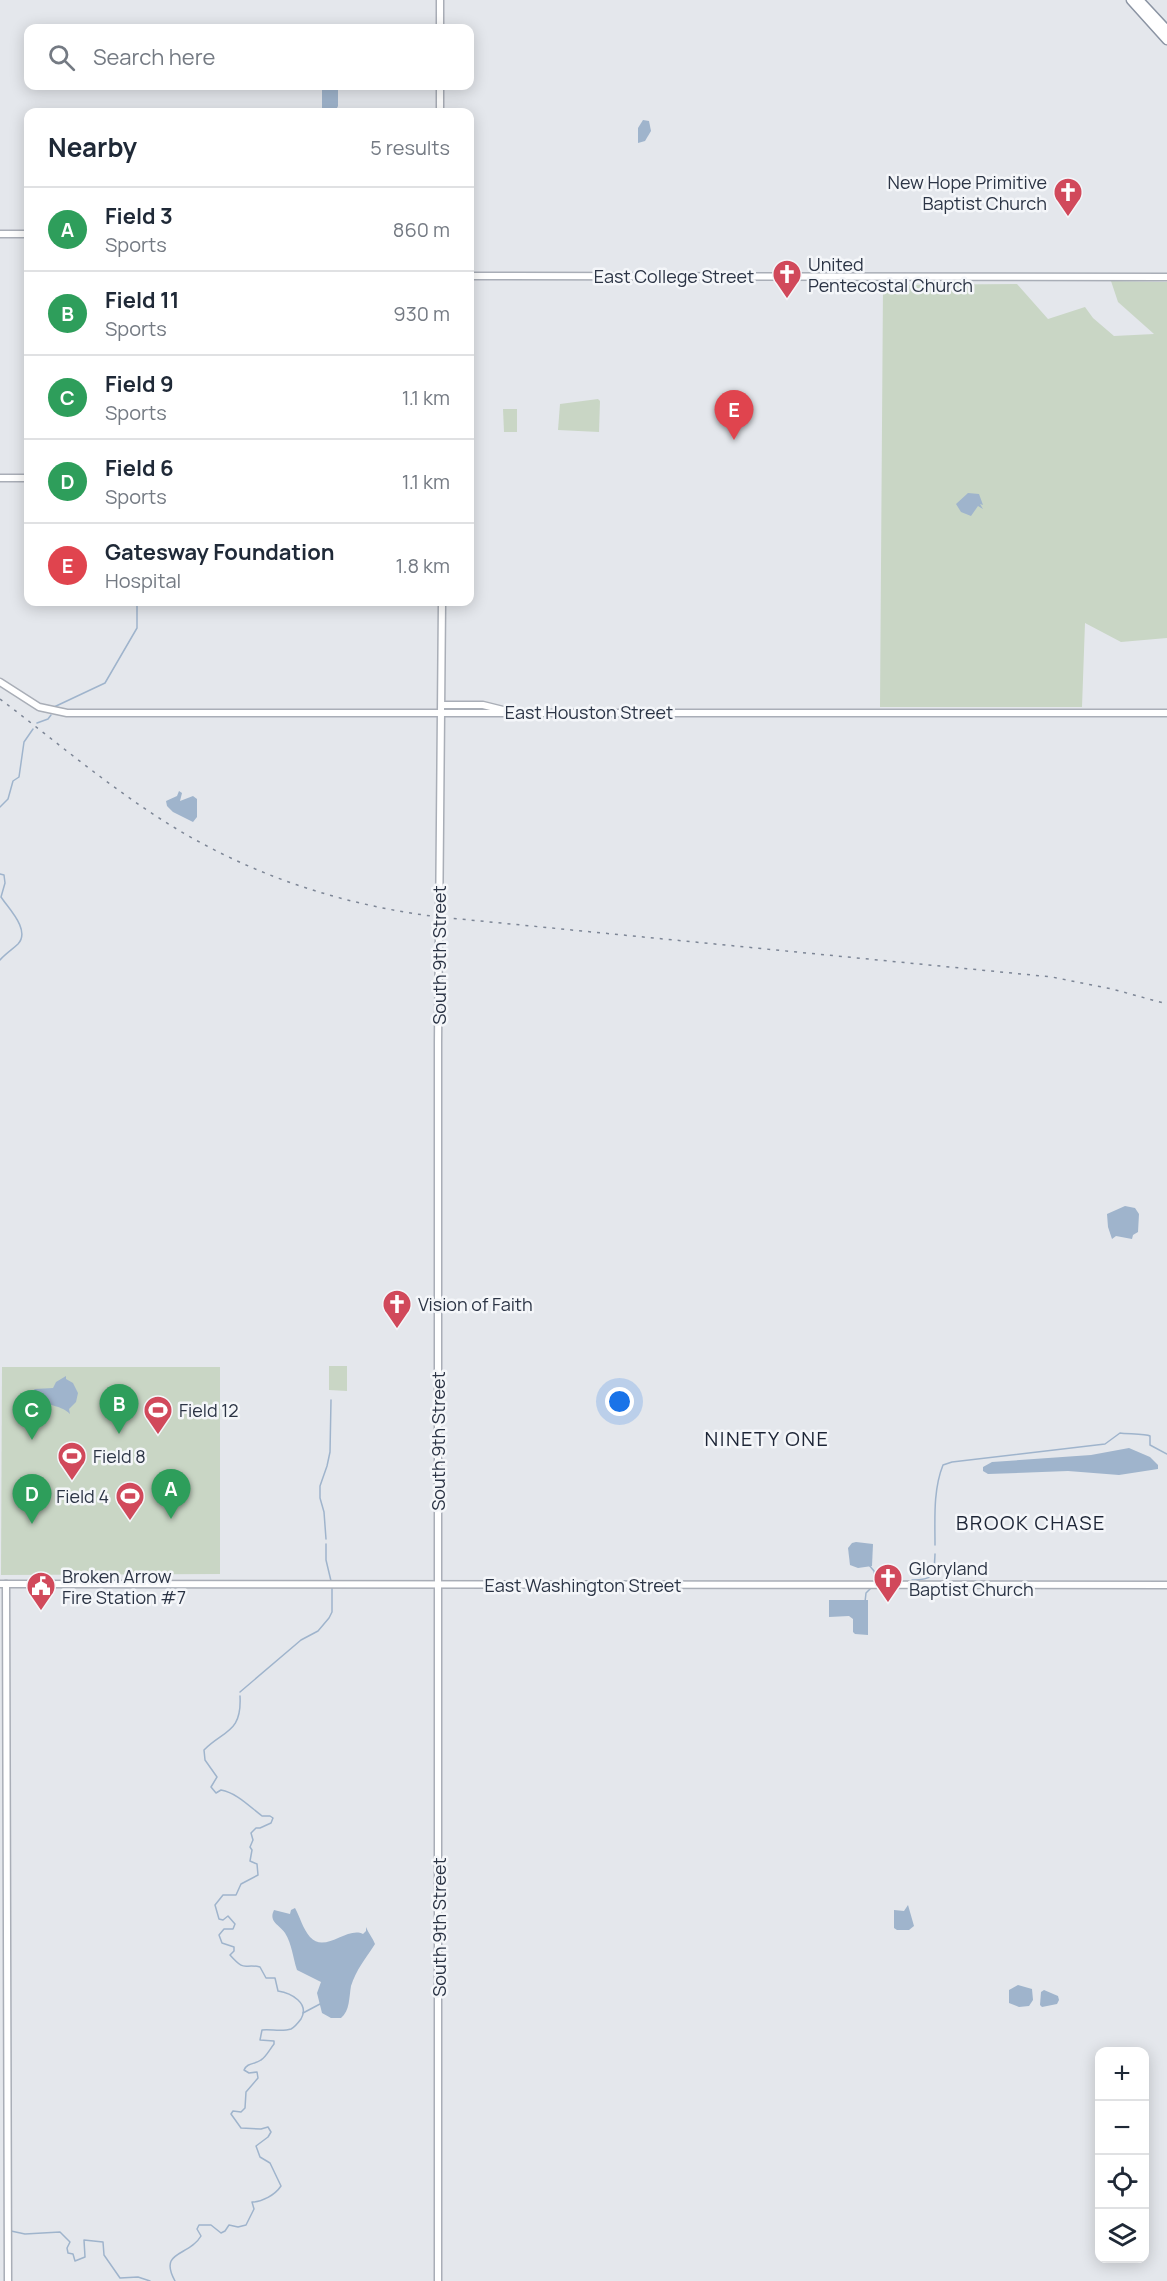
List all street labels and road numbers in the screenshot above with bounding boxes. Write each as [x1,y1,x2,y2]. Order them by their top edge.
street label: East College Street [594,264,754,288]
street label: East Houston Street [505,700,673,724]
street label: South 9th Street [427,885,451,1025]
street label: South 9th Street [426,1371,450,1511]
street label: East Washington Street [485,1573,681,1597]
street label: South 9th Street [427,1857,451,1997]

